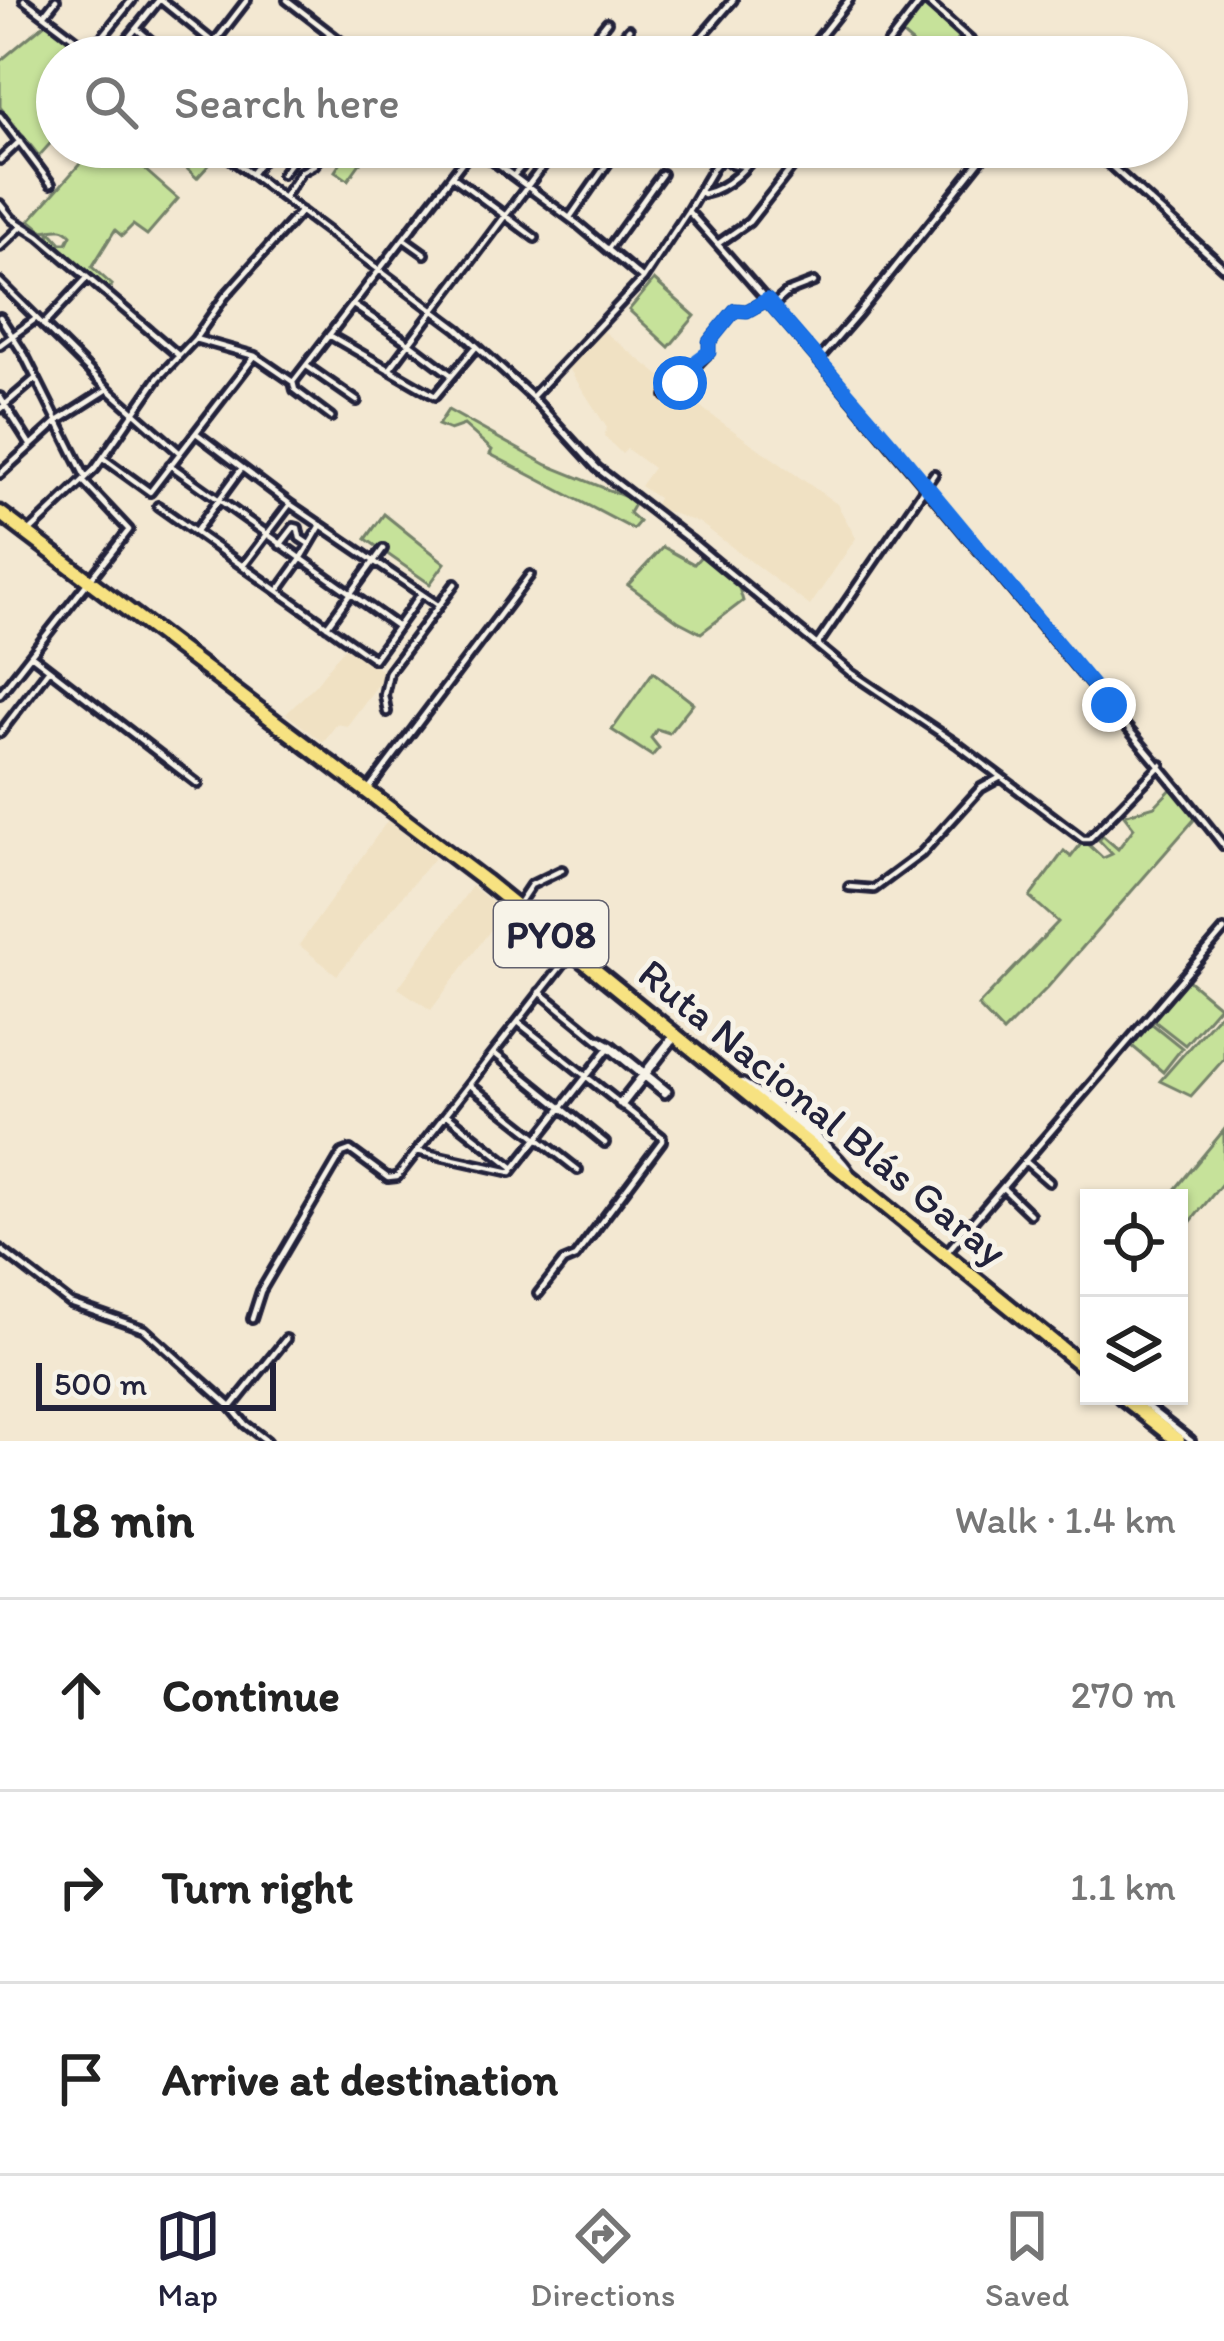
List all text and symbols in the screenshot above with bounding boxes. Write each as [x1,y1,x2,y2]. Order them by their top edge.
search box [36,36,1188,168]
icon: search [78,69,144,135]
text: Search here [174,75,400,129]
route start [653,356,707,410]
route end [1082,678,1136,732]
road number: PY08 [494,901,608,967]
street label: Ruta Nacional Blás Garay [628,947,1018,1277]
map controls [1080,1189,1188,1405]
button: locate [1080,1189,1188,1297]
button: layers [1080,1297,1188,1405]
scale bar [36,1357,276,1410]
text: 500 m [54,1364,147,1403]
text: 18 min [48,1489,194,1550]
text: Walk · 1.4 km [954,1496,1176,1543]
icon: ahead [48,1662,114,1728]
text: Continue [162,1668,340,1722]
text: 270 m [1071,1671,1176,1718]
icon: right [48,1854,114,1920]
text: Turn right [162,1860,353,1914]
text: 1.1 km [1070,1863,1176,1910]
icon: arrive [48,2046,114,2112]
text: Arrive at destination [162,2052,558,2106]
tab: Map [155,2203,221,2314]
tab: Directions [530,2203,675,2314]
tab: Saved [985,2203,1069,2314]

